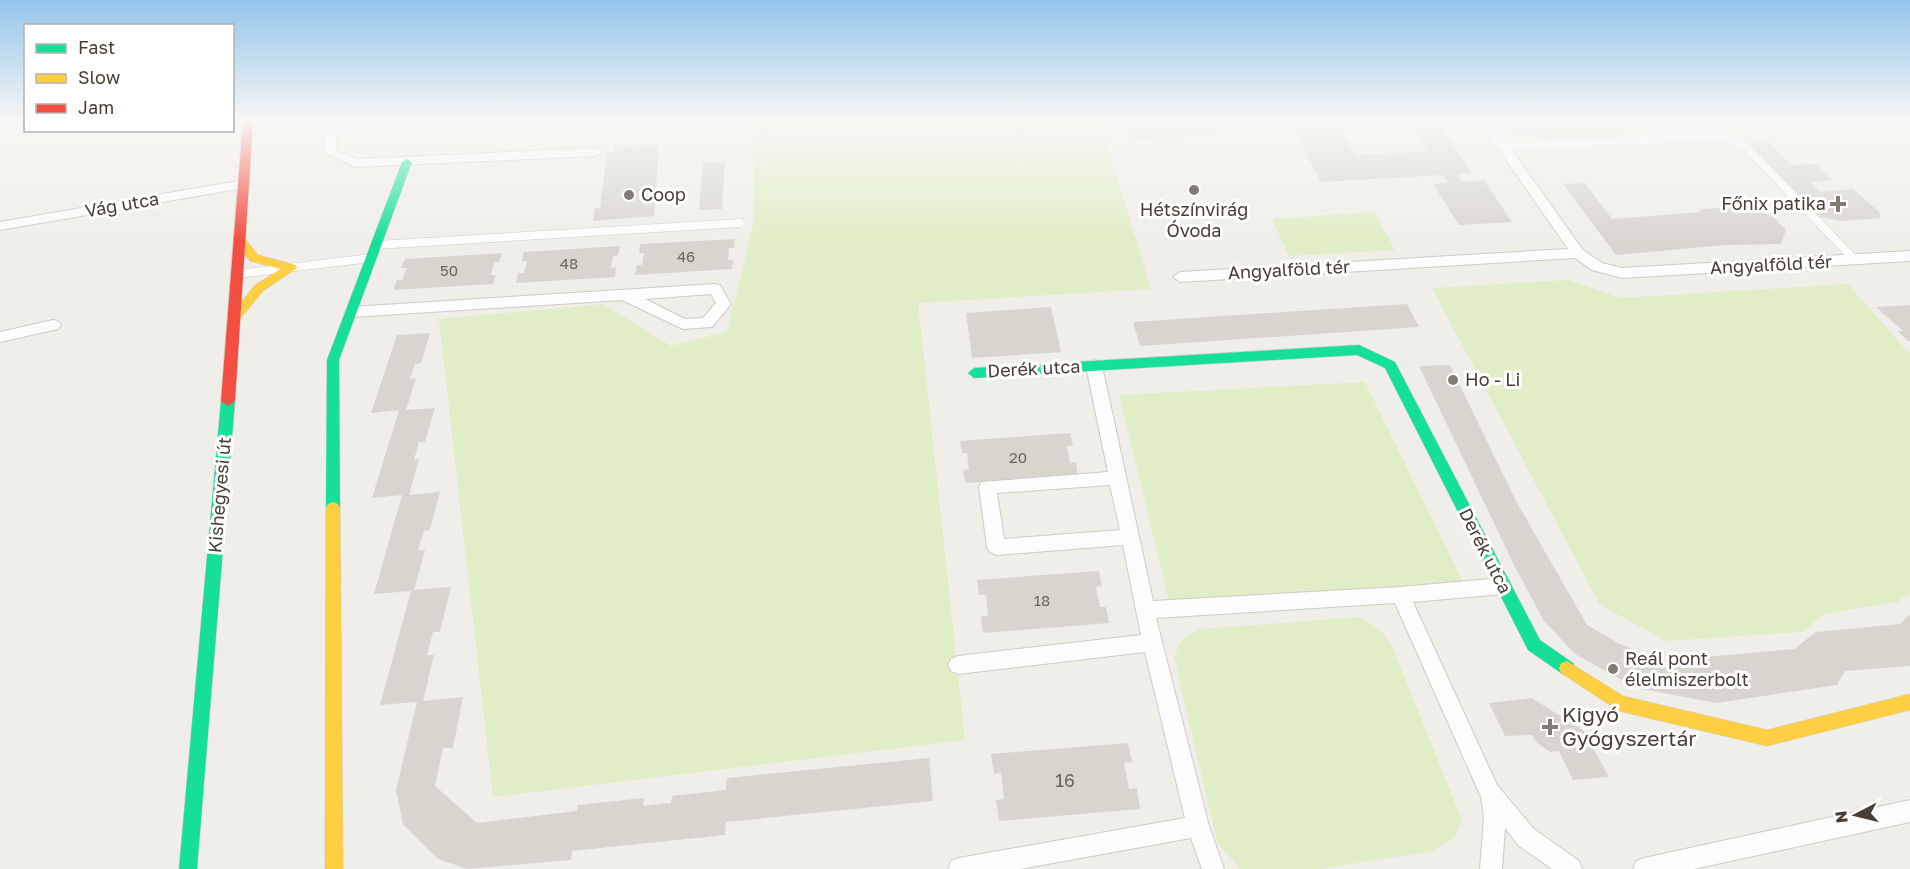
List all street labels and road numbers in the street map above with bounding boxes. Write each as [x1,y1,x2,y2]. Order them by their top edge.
street label: Vág utca [83,187,161,221]
street label: Angyalföld tér [1709,250,1833,278]
street label: Angyalföld tér [1227,255,1351,283]
street label: Derék utca [987,355,1081,381]
street label: Kishegyesi út [203,436,235,554]
street label: Derék utca [1455,504,1517,597]

